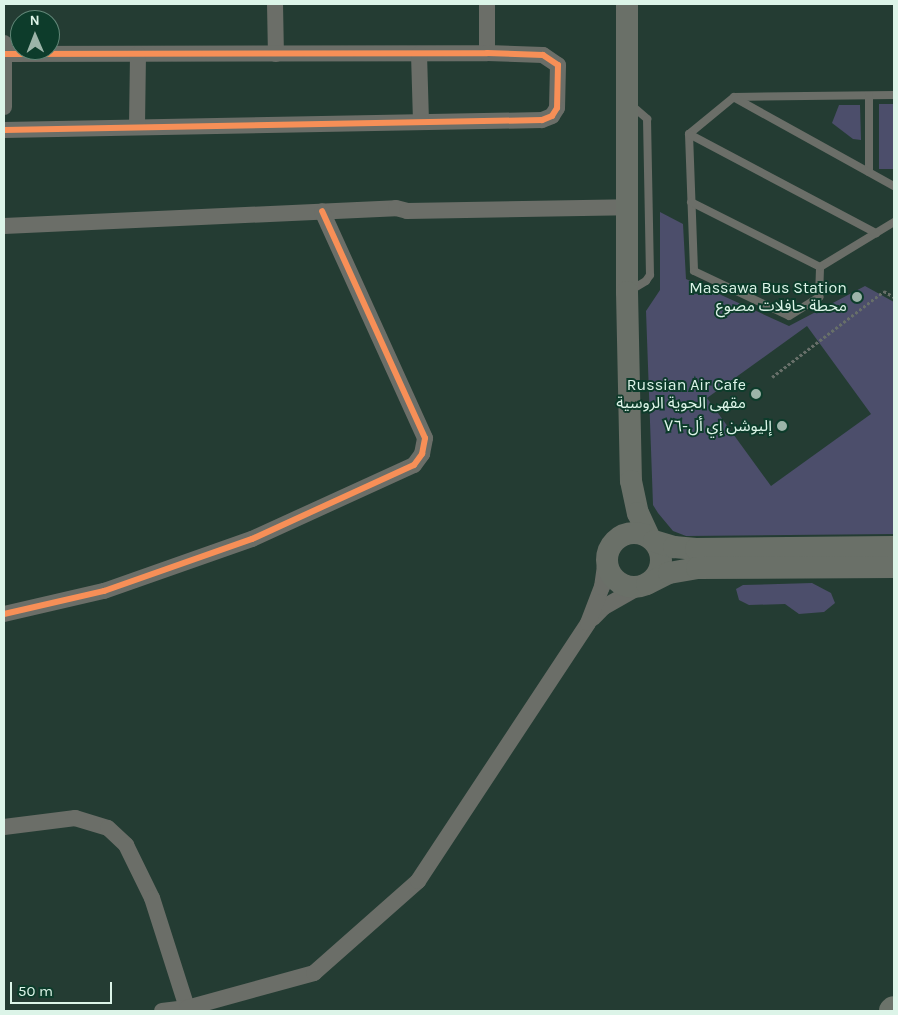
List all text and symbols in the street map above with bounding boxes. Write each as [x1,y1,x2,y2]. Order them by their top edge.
north arrow [10,10,60,60]
text: N [30,12,40,29]
place label: Massawa Bus Station محطة حافلات مصوع [689,278,847,316]
marker: Massawa Bus Station محطة حافلات مصوع [851,291,863,303]
place label: Russian Air Cafe مقهى الجوية الروسية [616,375,746,413]
marker: Russian Air Cafe مقهى الجوية الروسية [750,388,762,400]
place label: إليوشن إي أل-٧٦ [664,416,772,436]
marker: إليوشن إي أل-٧٦ [776,420,788,432]
scale bar [12,972,115,1004]
text: 50 m [18,982,53,1000]

